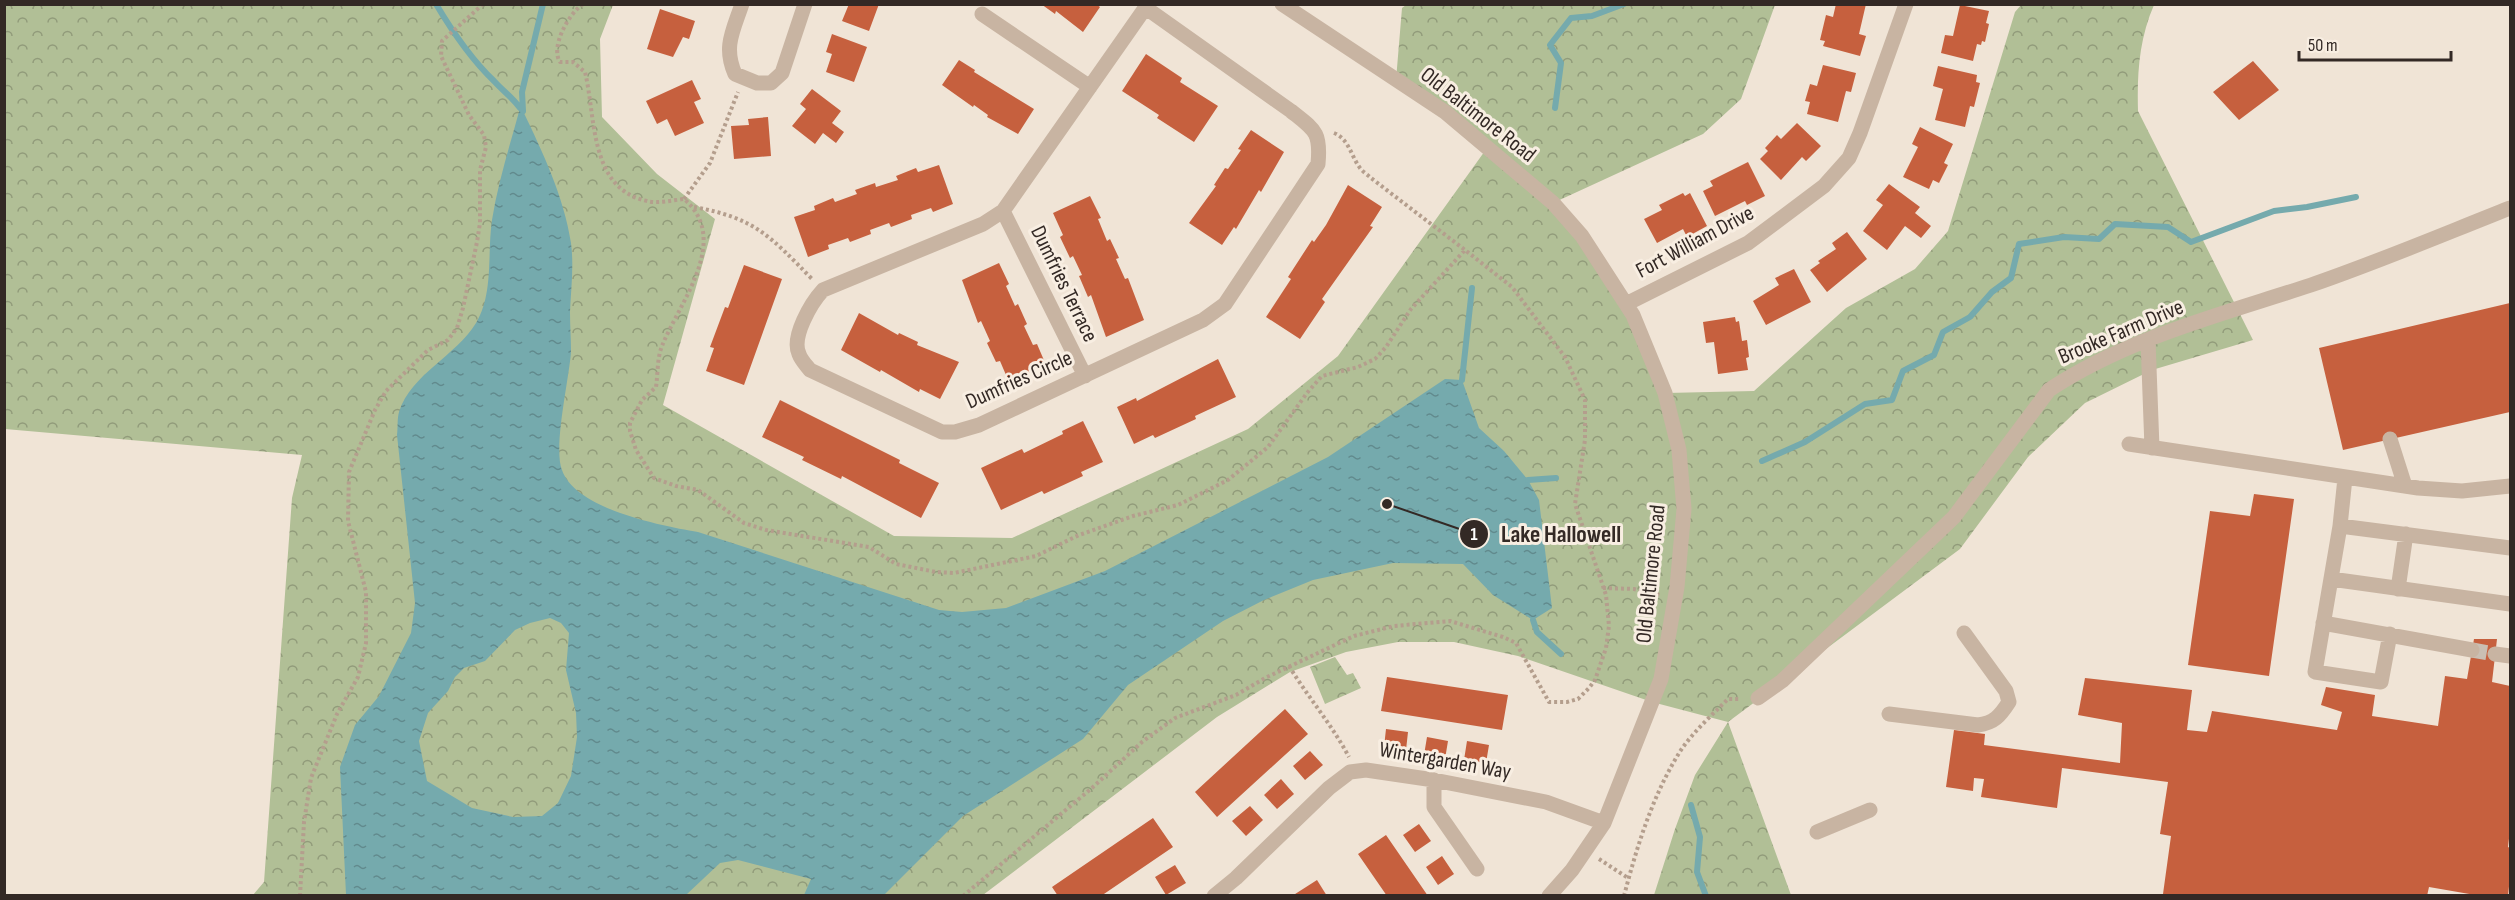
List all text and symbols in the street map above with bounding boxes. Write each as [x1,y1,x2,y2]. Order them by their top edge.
scale bar [2299,24,2450,62]
text: 50 m [2308,35,2338,56]
street label: Old Baltimore Road [1415,62,1541,168]
street label: Fort William Drive [1631,200,1759,284]
street label: Dumfries Terrace [1024,222,1104,346]
street label: Brooke Farm Drive [2054,294,2188,370]
street label: Dumfries Circle [962,345,1076,415]
street label: Old Baltimore Road [1630,503,1672,645]
callout: Lake Hallowell [1459,513,1633,555]
text: Lake Hallowell [1501,520,1621,549]
text: 1 [1470,524,1478,545]
street label: Wintergarden Way [1377,736,1514,786]

